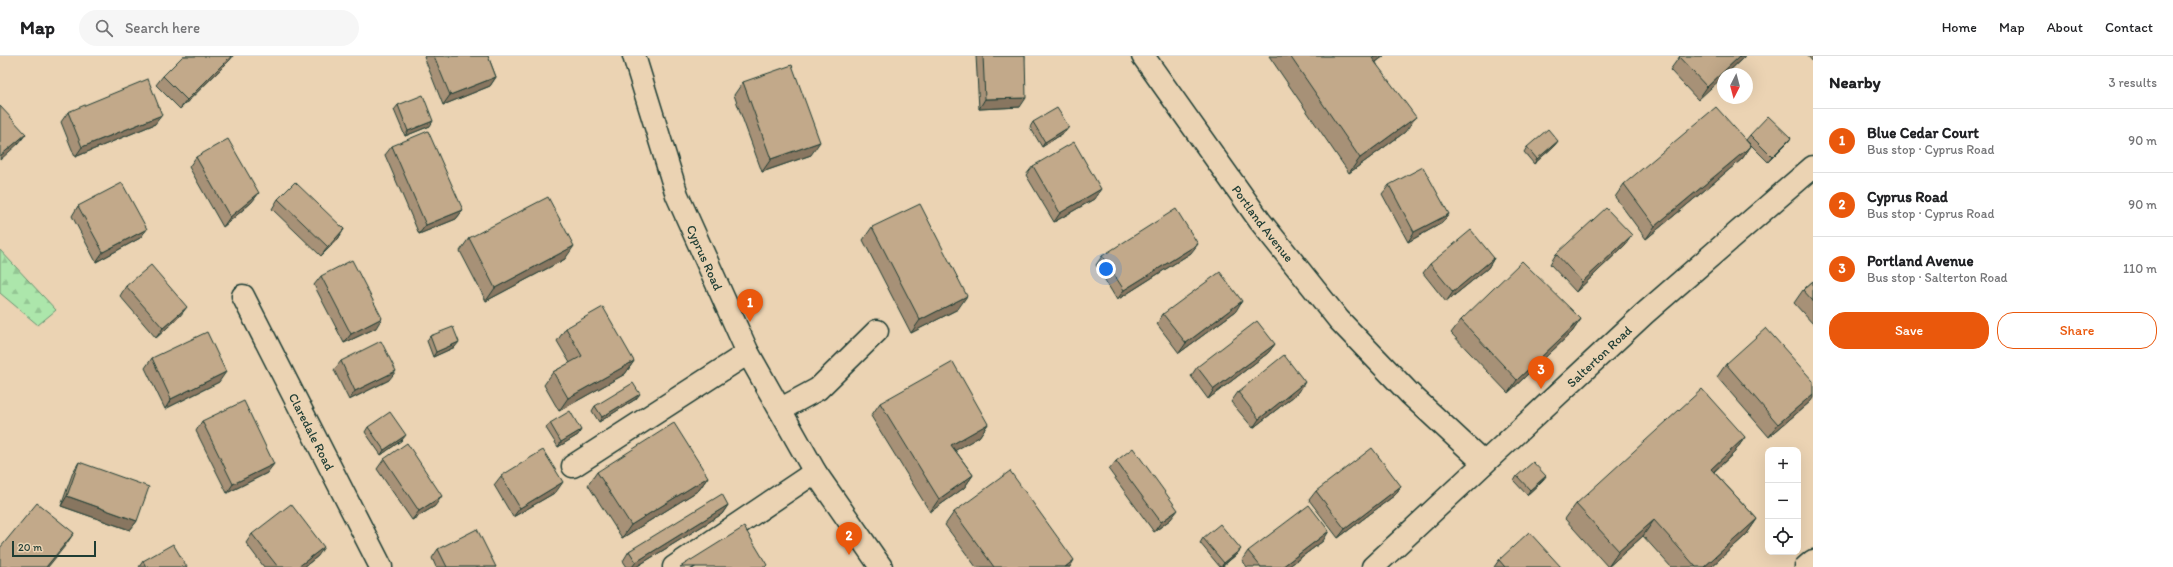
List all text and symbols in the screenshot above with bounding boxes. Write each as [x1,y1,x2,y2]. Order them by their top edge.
search box [79,10,359,46]
text: Map [20,16,55,39]
icon: search [93,17,115,39]
text: Search here [125,19,200,37]
text: Home [1942,19,1977,36]
text: Map [1999,19,2025,36]
text: About [2047,19,2083,36]
text: Contact [2105,19,2153,36]
north arrow [1717,68,1753,104]
text: Nearby [1829,72,1881,92]
text: 3 results [2108,75,2157,90]
text: Blue Cedar Court [1867,124,1979,142]
text: 1 [1839,133,1845,148]
text: 90 m [2128,133,2157,148]
text: Bus stop · Cyprus Road [1867,142,1994,157]
street label: Portland Avenue [1229,182,1297,265]
text: Cyprus Road [1867,188,1948,206]
text: 2 [1839,197,1845,212]
text: 90 m [2128,197,2157,212]
text: Bus stop · Cyprus Road [1867,206,1994,221]
street label: Cyprus Road [684,222,726,293]
text: Portland Avenue [1867,252,1974,270]
your location [1096,259,1116,279]
text: 3 [1838,261,1846,276]
text: 110 m [2123,261,2157,276]
text: Bus stop · Salterton Road [1867,270,2008,285]
pin: 1 [737,289,763,322]
button: Save [1829,312,1989,349]
button: Share [1997,312,2157,349]
street label: Salterton Road [1563,322,1634,390]
pin: 3 [1528,356,1554,389]
street label: Claredale Road [286,390,338,473]
map controls [1765,447,1801,555]
button: + [1765,447,1801,483]
button: − [1765,483,1801,519]
button: locate [1765,519,1801,555]
pin: 2 [836,522,862,555]
scale bar [12,539,96,558]
text: 20 m [18,541,42,554]

